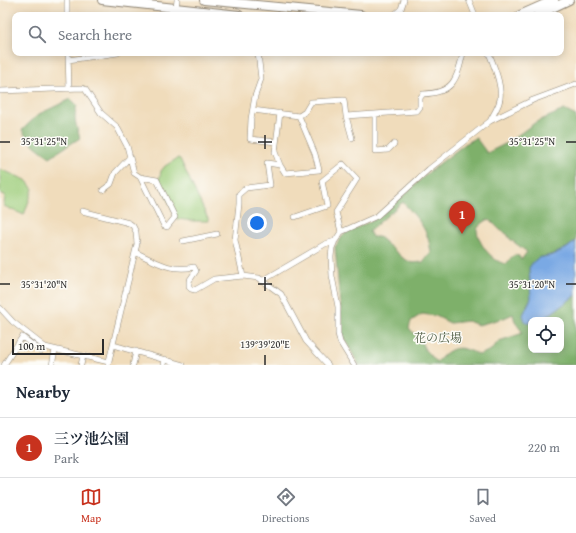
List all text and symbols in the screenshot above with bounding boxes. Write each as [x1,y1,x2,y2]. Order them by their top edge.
search box [12,12,564,56]
icon: search [26,23,48,45]
text: Search here [58,24,132,45]
text: 35°31'25"N [21,134,67,149]
text: 35°31'25"N [509,134,555,149]
pin: 1 [449,201,475,234]
your location [247,213,267,233]
text: 35°31'20"N [21,277,67,292]
text: 35°31'20"N [509,277,555,292]
map controls [528,317,564,353]
button: locate [528,317,564,353]
park label: 花の広場 [414,329,462,346]
scale bar [12,337,104,356]
text: 139°39'20"E [240,337,290,352]
text: 100 m [18,338,45,354]
text: Nearby [16,379,70,404]
text: 三ツ池公園 [54,428,129,449]
text: 1 [26,438,32,457]
text: 220 m [528,438,560,457]
text: Park [54,449,79,468]
tab: Map [80,486,102,526]
tab: Directions [262,486,309,526]
tab: Saved [469,486,496,526]

